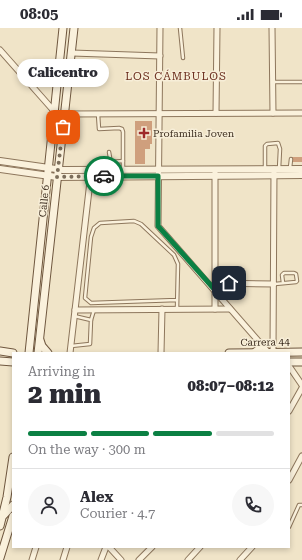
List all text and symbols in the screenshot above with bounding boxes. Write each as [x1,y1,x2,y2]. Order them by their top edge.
text: 08:05 [20,5,58,23]
callout: Calicentro [17,59,109,87]
text: Calicentro [28,65,98,80]
district label: LOS CÁMBULOS [125,69,227,83]
pin [46,110,80,144]
icon: bag [52,116,74,138]
marker: Profamilia Joven [138,127,150,139]
place label: Profamilia Joven [153,128,235,139]
courier [84,156,124,196]
icon: car [93,165,115,187]
street label: Calle 6 [37,184,51,218]
pin [212,266,246,300]
icon: home [218,272,240,294]
street label: Carrera 44 [240,336,290,348]
text: Arriving in [28,364,95,379]
text: 08:07–08:12 [188,377,274,395]
text: 2 min [28,379,101,409]
text: On the way · 300 m [28,442,145,457]
button: person [28,484,70,526]
button: phone [232,484,274,526]
text: Alex [80,488,113,506]
text: Courier · 4.7 [80,506,155,521]

